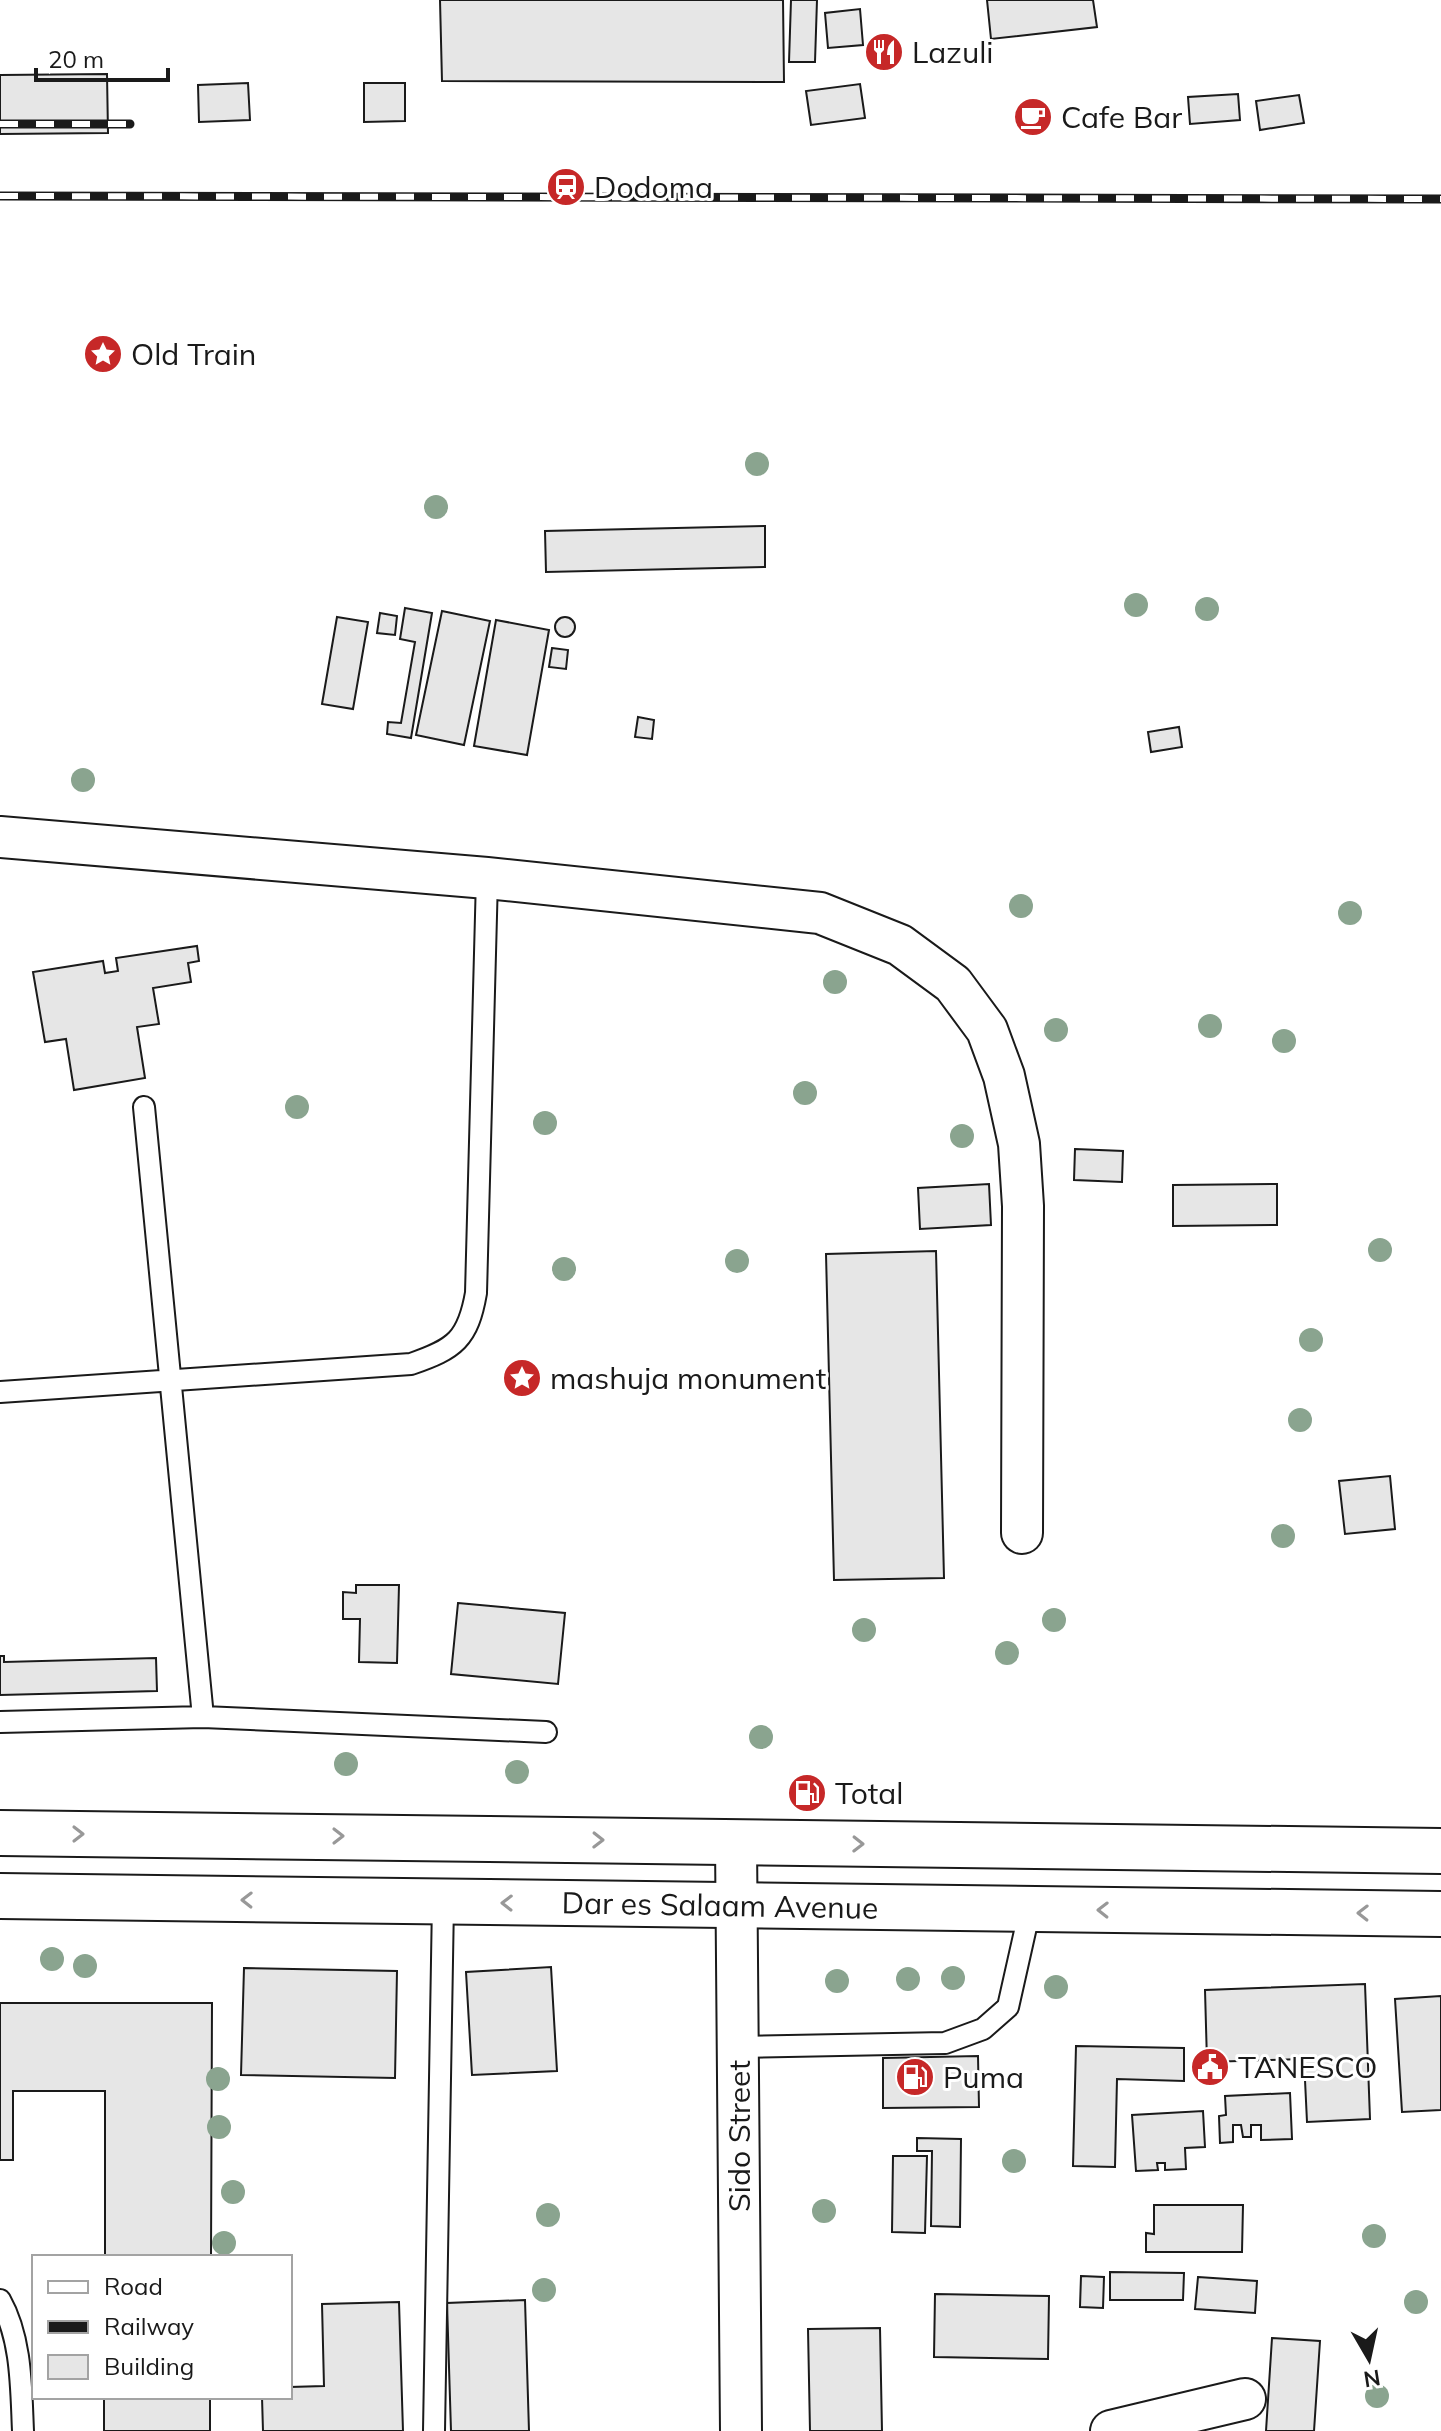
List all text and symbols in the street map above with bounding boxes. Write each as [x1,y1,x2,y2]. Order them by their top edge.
restaurant icon: Lazuli [863,31,905,73]
scale bar [36,32,168,82]
place label: Lazuli [912,33,994,71]
text: 20 m [48,44,104,74]
cafe icon: Cafe Bar [1012,96,1054,138]
place label: Cafe Bar [1061,98,1182,136]
station icon: Dodoma [545,166,587,208]
place label: Dodoma [594,168,713,206]
place icon: Old Train [82,333,124,375]
place label: Old Train [131,335,256,373]
place icon: mashuja monument [501,1357,543,1399]
place label: mashuja monument [550,1359,826,1397]
fuel station icon: Total [786,1772,828,1814]
place label: Total [835,1774,903,1812]
one-way arrow [72,1825,85,1843]
one-way arrow [332,1827,345,1845]
one-way arrow [592,1831,605,1848]
one-way arrow [852,1835,865,1852]
street label: Dar es Salaam Avenue [561,1883,879,1927]
one-way arrow [240,1891,253,1908]
one-way arrow [500,1894,513,1912]
one-way arrow [1096,1901,1109,1919]
one-way arrow [1356,1904,1369,1922]
public building icon: TANESCO [1189,2046,1231,2088]
place label: TANESCO [1238,2048,1377,2086]
fuel station icon: Puma [894,2056,936,2098]
place label: Puma [943,2058,1024,2096]
street label: Sido Street [720,2060,758,2212]
legend [32,2255,292,2399]
text: Road [104,2271,163,2301]
text: Railway [104,2311,194,2341]
north arrow [1329,2319,1409,2399]
text: Building [104,2351,194,2381]
text: N [1362,2364,1383,2394]

